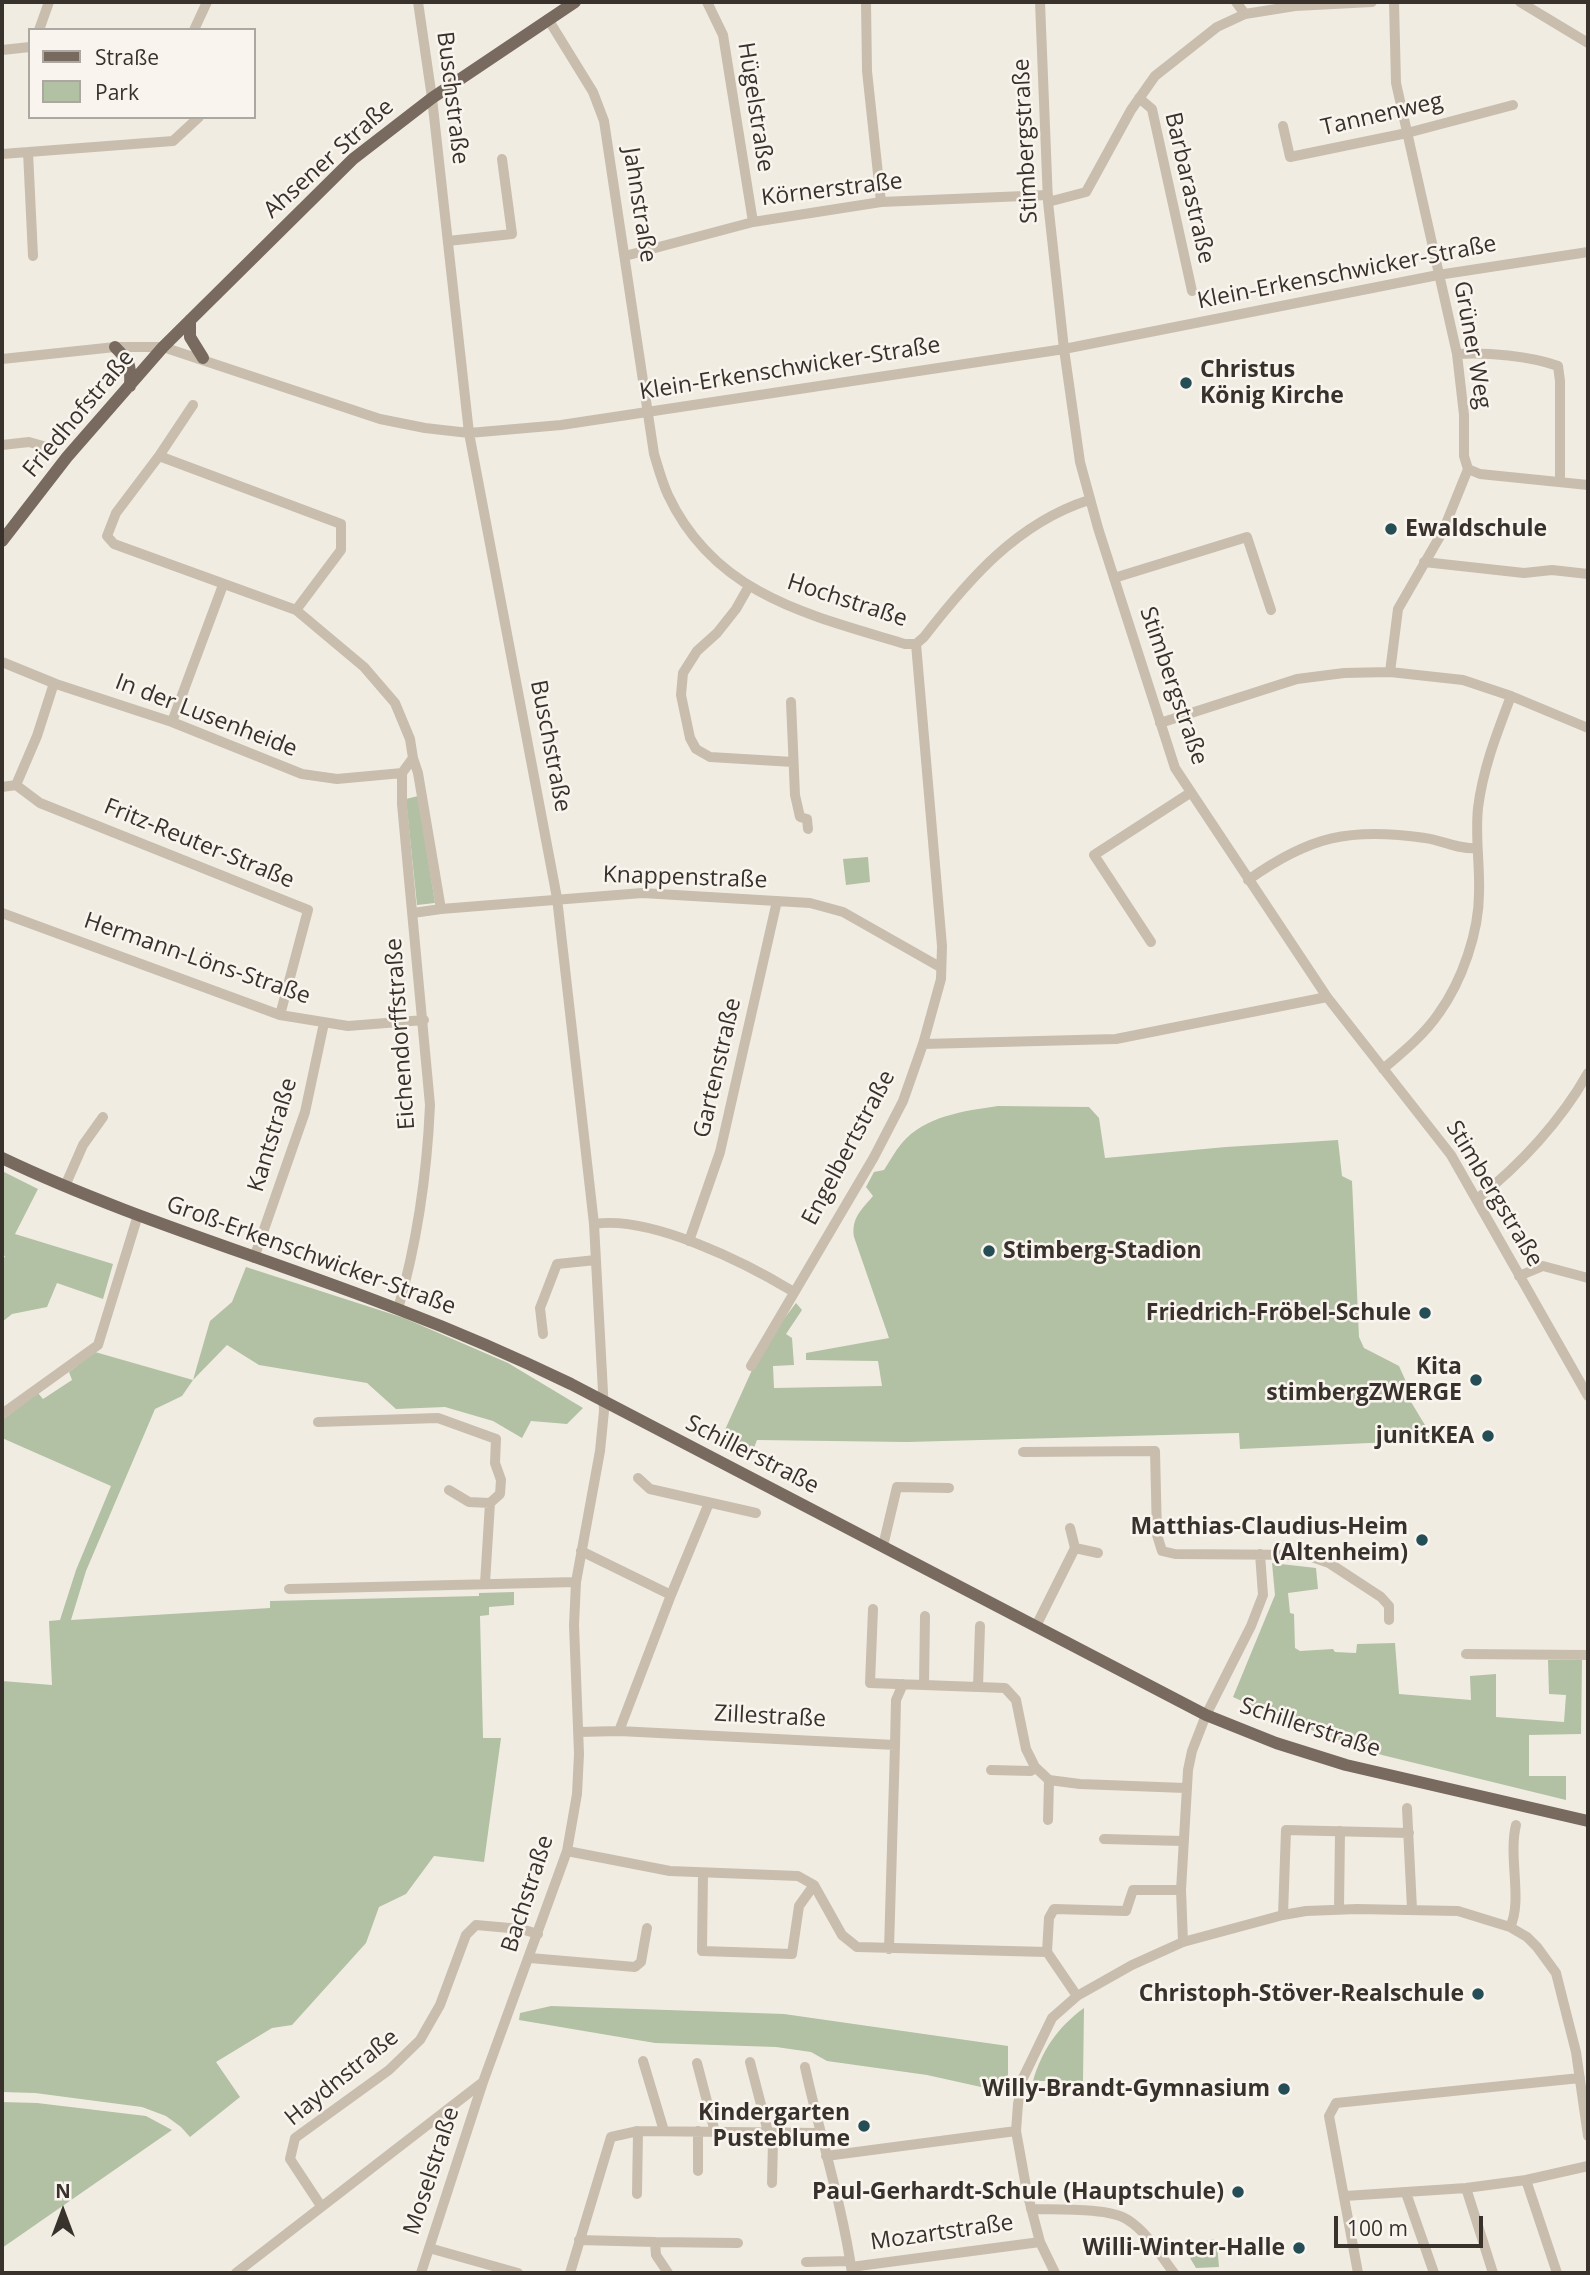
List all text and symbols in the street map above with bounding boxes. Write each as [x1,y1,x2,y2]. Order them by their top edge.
legend [28,28,256,119]
street label: Buschstraße [430,30,474,166]
street label: Hügelstraße [731,40,779,174]
text: Straße [95,43,159,71]
street label: Stimbergstraße [1008,58,1044,224]
text: Park [95,78,139,106]
street label: Tannenweg [1319,88,1445,142]
street label: Ahsener Straße [258,93,400,225]
street label: Barbarastraße [1158,110,1220,266]
street label: Jahnstraße [616,146,662,264]
street label: Körnerstraße [760,168,904,212]
street label: Klein-Erkenschwicker-Straße [1195,230,1499,316]
street label: Grüner Weg [1447,279,1497,411]
street label: Klein-Erkenschwicker-Straße [638,332,942,406]
street label: Friedhofstraße [18,344,140,484]
place label: Christus König Kirche [1200,356,1344,410]
marker: Christus König Kirche [1178,375,1194,391]
place label: Ewaldschule [1405,515,1547,543]
marker: Ewaldschule [1383,521,1399,537]
street label: Hochstraße [784,569,910,633]
street label: Stimbergstraße [1133,603,1213,769]
street label: In der Lusenheide [111,669,301,763]
street label: Buschstraße [524,678,576,814]
street label: Fritz-Reuter-Straße [100,793,298,895]
street label: Knappenstraße [602,861,768,895]
street label: Hermann-Löns-Straße [80,907,314,1011]
street label: Eichendorffstraße [381,937,421,1131]
street label: Gartenstraße [689,995,747,1141]
street label: Engelbertstraße [797,1066,901,1230]
street label: Kantstraße [243,1075,303,1195]
street label: Stimbergstraße [1440,1116,1548,1272]
street label: Groß-Erkenschwicker-Straße [163,1191,459,1321]
place label: Stimberg-Stadion [1003,1237,1202,1265]
marker: Stimberg-Stadion [981,1243,997,1259]
place label: Friedrich-Fröbel-Schule [1146,1299,1411,1327]
marker: Friedrich-Fröbel-Schule [1417,1305,1433,1321]
place label: Kita stimbergZWERGE [1266,1353,1462,1407]
marker: Kita stimbergZWERGE [1468,1372,1484,1388]
street label: Schillerstraße [681,1410,823,1500]
place label: junitKEA [1376,1422,1474,1450]
marker: junitKEA [1480,1428,1496,1444]
place label: Matthias-Claudius-Heim (Altenheim) [1131,1513,1408,1567]
marker: Matthias-Claudius-Heim (Altenheim) [1414,1532,1430,1548]
street label: Schillerstraße [1236,1692,1384,1764]
street label: Zillestraße [713,1700,827,1734]
street label: Bachstraße [496,1832,560,1956]
place label: Christoph-Stöver-Realschule [1139,1980,1464,2008]
marker: Christoph-Stöver-Realschule [1470,1986,1486,2002]
street label: Haydnstraße [280,2024,404,2132]
place label: Willy-Brandt-Gymnasium [982,2075,1270,2103]
marker: Willy-Brandt-Gymnasium [1276,2081,1292,2097]
place label: Kindergarten Pusteblume [698,2099,850,2153]
street label: Moselstraße [398,2104,466,2238]
marker: Kindergarten Pusteblume [856,2118,872,2134]
north arrow [28,2177,98,2247]
text: N [55,2178,71,2204]
place label: Paul-Gerhardt-Schule (Hauptschule) [812,2178,1224,2206]
marker: Paul-Gerhardt-Schule (Hauptschule) [1230,2184,1246,2200]
scale bar [1338,2202,1487,2246]
street label: Mozartstraße [869,2209,1015,2257]
text: 100 m [1347,2214,1408,2242]
place label: Willi-Winter-Halle [1082,2234,1285,2262]
marker: Willi-Winter-Halle [1291,2240,1307,2256]

